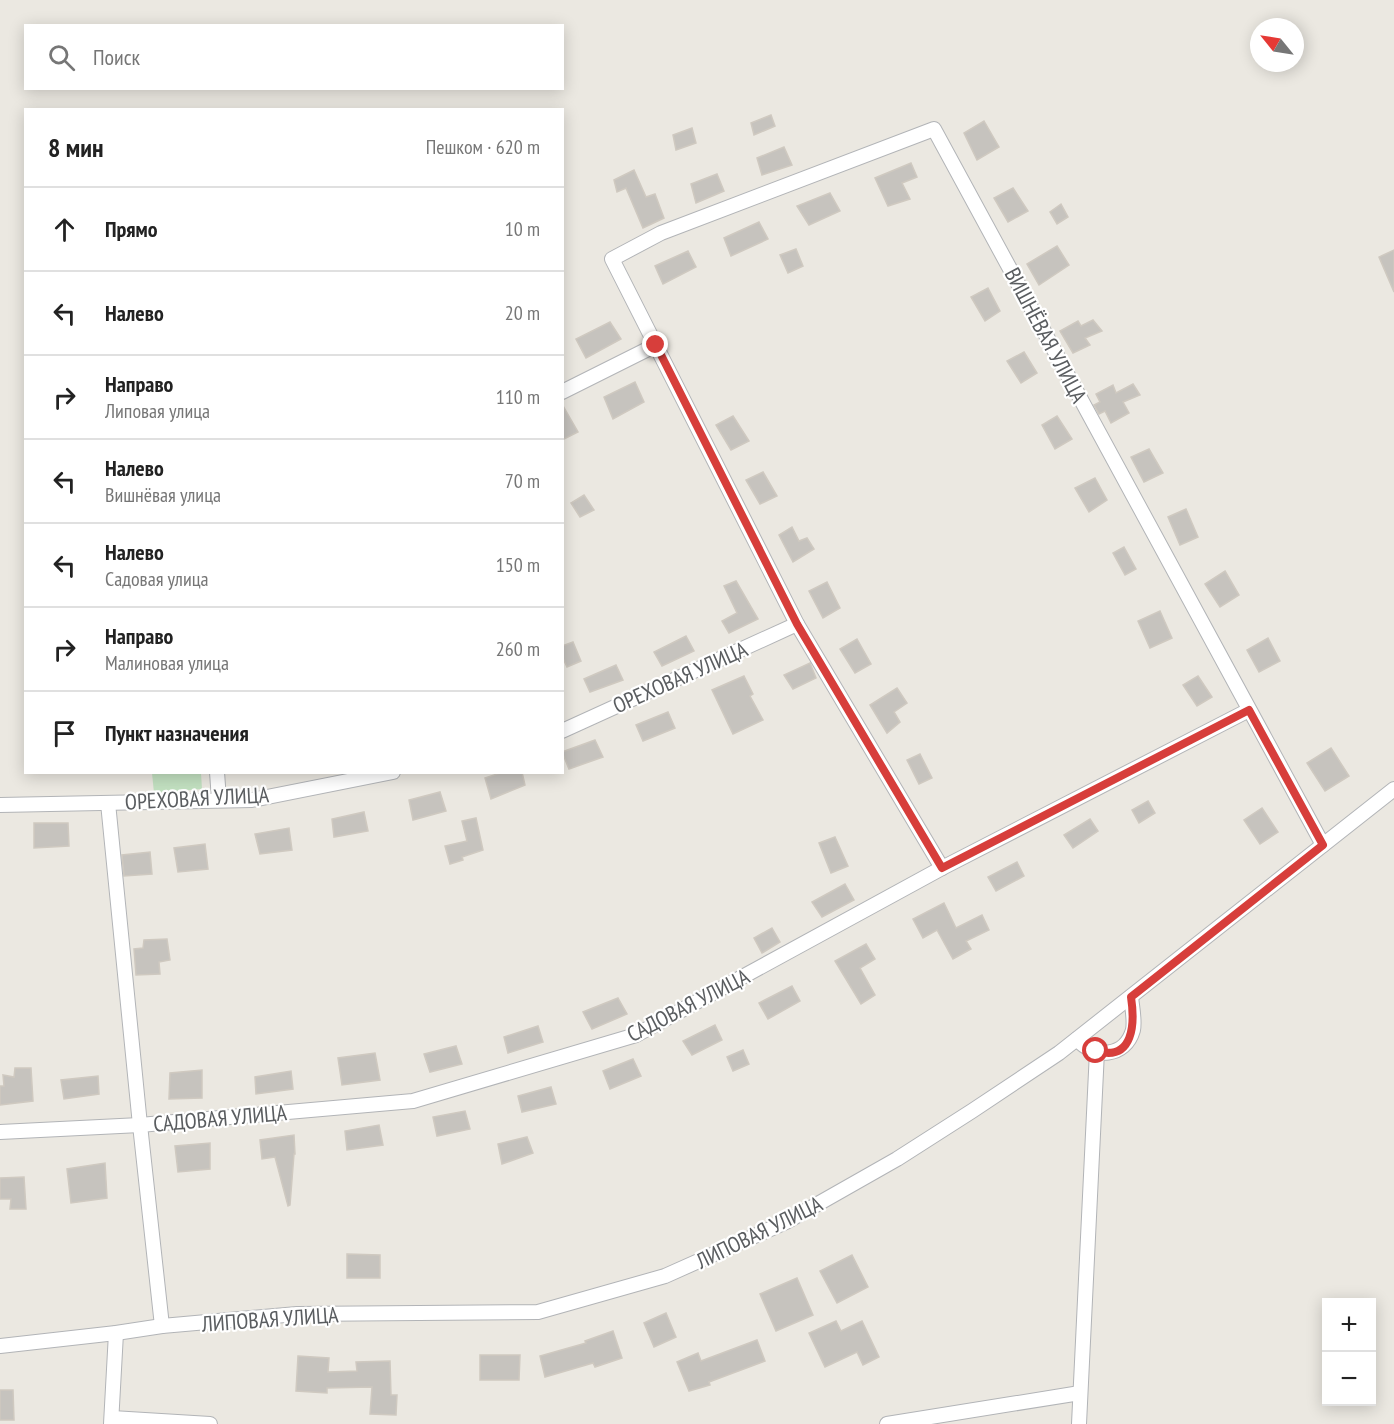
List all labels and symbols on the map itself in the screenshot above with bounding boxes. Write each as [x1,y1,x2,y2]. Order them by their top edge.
north arrow [1250,18,1304,72]
street label: ВИШНЁВАЯ УЛИЦА [999,263,1094,408]
route end [642,331,668,357]
street label: ОРЕХОВАЯ УЛИЦА [608,635,752,719]
street label: ОРЕХОВАЯ УЛИЦА [124,780,270,816]
street label: САДОВАЯ УЛИЦА [622,962,754,1048]
route start [1082,1037,1108,1063]
street label: САДОВАЯ УЛИЦА [152,1098,288,1138]
street label: ЛИПОВАЯ УЛИЦА [690,1189,827,1275]
street label: ЛИПОВАЯ УЛИЦА [200,1300,340,1338]

